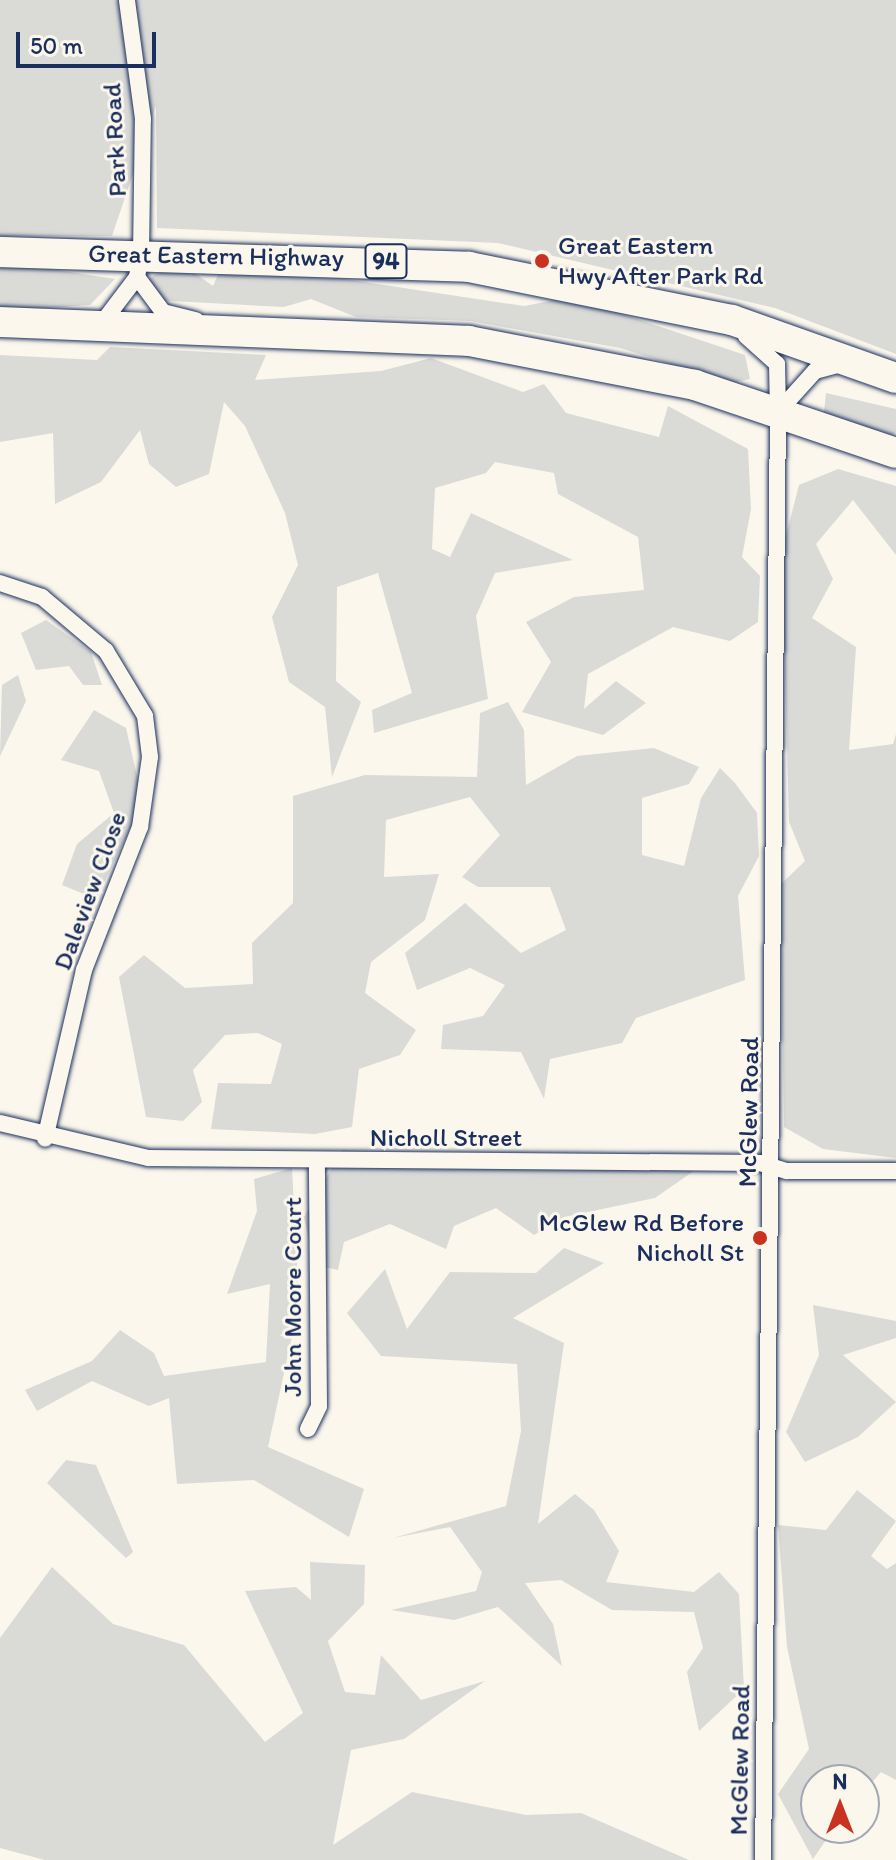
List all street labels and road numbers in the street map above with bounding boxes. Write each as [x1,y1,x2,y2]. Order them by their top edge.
street label: Park Road [96,83,134,197]
street label: Great Eastern Highway [88,238,344,274]
road number: 94 [364,241,408,281]
street label: Daleview Close [47,807,133,975]
street label: McGlew Road [732,1037,766,1187]
street label: Nicholl Street [370,1122,522,1154]
street label: John Moore Court [277,1197,309,1397]
street label: McGlew Road [723,1685,757,1835]

